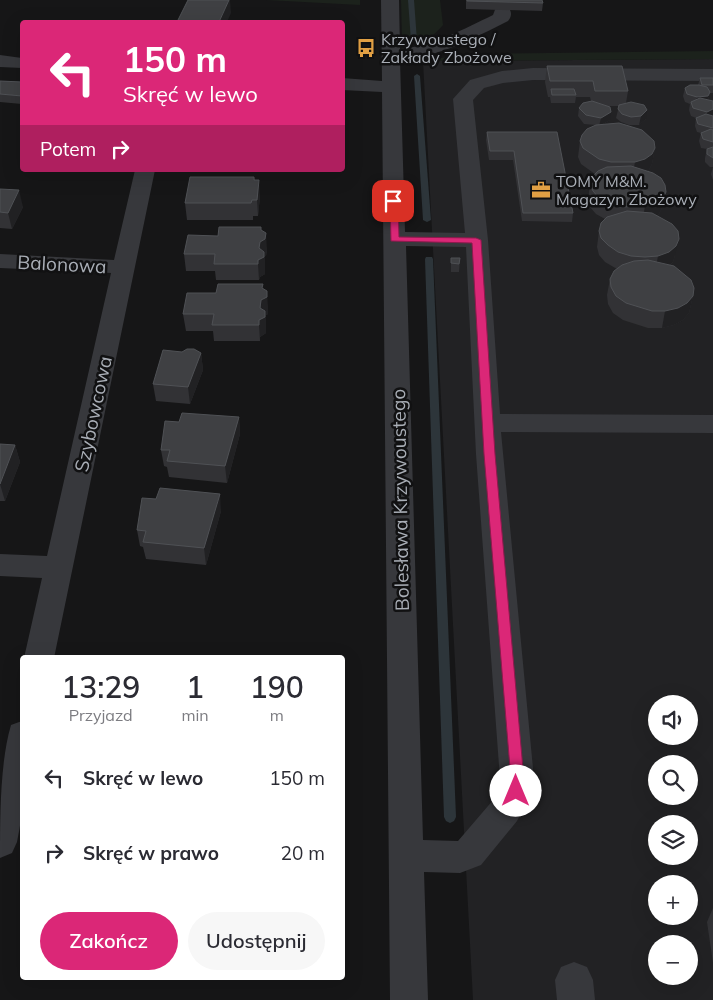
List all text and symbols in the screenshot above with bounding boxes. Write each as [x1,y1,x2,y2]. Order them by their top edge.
place label: Krzywoustego / Zakłady Zbożowe [381,29,512,67]
text: 150 m [123,37,227,81]
bus stop icon: Krzywoustego / Zakłady Zbożowe [355,37,377,59]
icon: left [40,40,105,105]
text: Skręć w lewo [123,80,258,108]
icon: right [106,135,134,163]
text: Potem [40,137,96,161]
place label: TOMY M&M. Magazyn Zbożowy [556,171,697,209]
office icon: TOMY M&M. Magazyn Zbożowy [530,179,552,201]
pin [372,180,414,222]
icon: arrive [379,187,407,215]
street label: Balonowa [17,250,107,278]
street label: Szybowcowa [69,354,117,474]
street label: Bolesława Krzywoustego [386,389,414,611]
text: 13:29 [61,668,140,706]
text: 1 [186,668,204,706]
text: 190 [250,668,304,706]
map controls [648,695,698,985]
button: sound [648,695,698,745]
text: Przyjazd [69,705,133,725]
text: min [181,705,209,725]
text: m [270,705,284,725]
button: search [648,755,698,805]
icon: left [40,764,68,792]
position arrow [489,764,541,816]
text: Skręć w lewo [83,766,203,790]
text: 150 m [269,766,325,790]
button: layers [648,815,698,865]
icon: right [40,839,68,867]
text: Skręć w prawo [83,841,219,865]
text: 20 m [281,841,325,865]
button: + [648,875,698,925]
button: Zakończ [40,912,178,970]
button: Udostępnij [188,912,325,970]
button: − [648,935,698,985]

